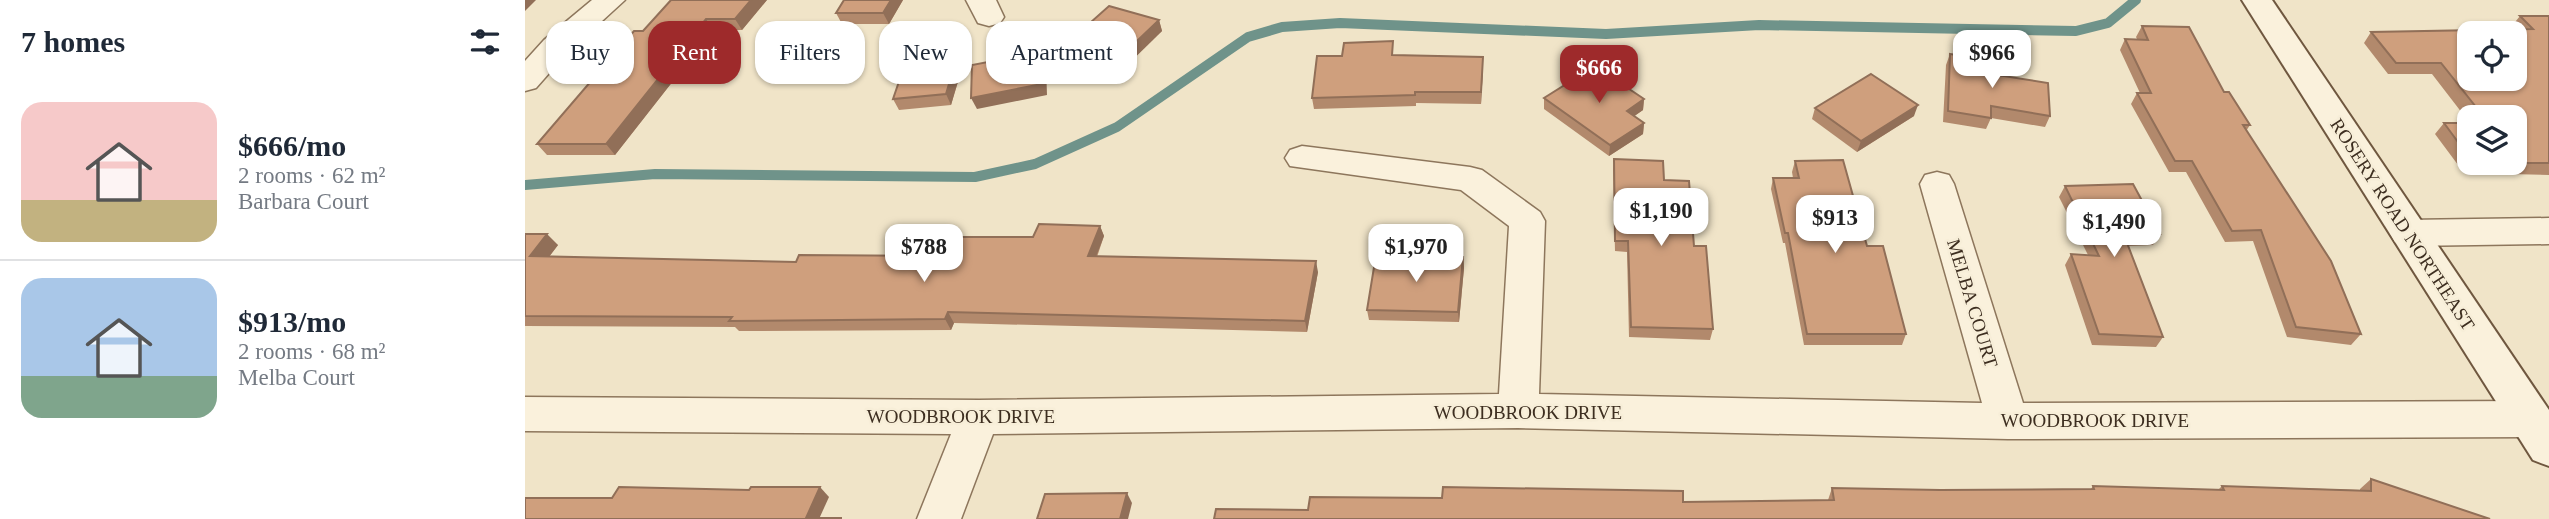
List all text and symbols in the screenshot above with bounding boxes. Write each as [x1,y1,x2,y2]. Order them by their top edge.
chip: Buy [546,21,634,84]
chip: Rent [648,21,741,84]
chip: Filters [755,21,865,84]
chip: New [879,21,972,84]
chip: Apartment [986,21,1137,84]
map controls [2457,21,2527,175]
button: locate [2457,21,2527,91]
icon: filters [466,23,504,61]
text: 7 homes [21,25,125,58]
pin: $966 [1951,31,2033,90]
text: $966 [1969,40,2015,65]
pin: $666 [1558,46,1640,105]
text: $666 [1576,55,1622,80]
button: layers [2457,105,2527,175]
street label: ROSERY ROAD NORTHEAST [2326,114,2479,334]
text: $666/mo [238,129,346,162]
icon: home [77,130,161,214]
text: 2 rooms · 62 m² [238,163,385,188]
pin: $1,190 [1604,188,1718,248]
text: Barbara Court [238,189,369,214]
pin: $913 [1794,196,1876,255]
text: $1,190 [1629,198,1693,223]
pin: $1,490 [2057,200,2171,259]
text: $913 [1812,205,1858,230]
text: $1,490 [2082,209,2146,234]
pin: $788 [883,224,965,284]
pin: $1,970 [1359,224,1473,284]
text: $788 [901,234,947,259]
text: $1,970 [1384,234,1448,259]
street label: MELBA COURT [1943,236,2002,370]
text: $913/mo [238,305,346,338]
icon: home [77,306,161,390]
text: 2 rooms · 68 m² [238,339,385,364]
text: Melba Court [238,365,355,390]
street label: WOODBROOK DRIVE [1434,402,1622,423]
street label: WOODBROOK DRIVE [867,406,1055,427]
street label: WOODBROOK DRIVE [2001,410,2189,431]

